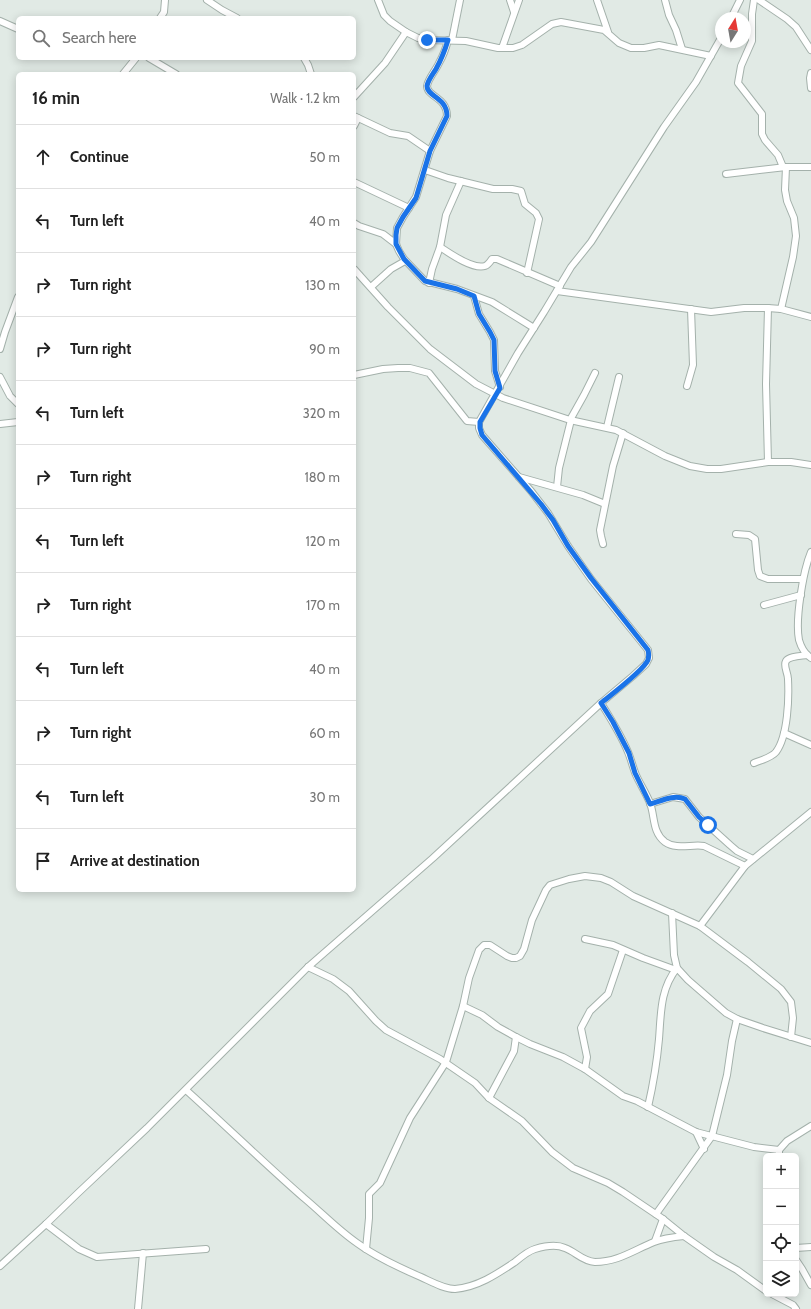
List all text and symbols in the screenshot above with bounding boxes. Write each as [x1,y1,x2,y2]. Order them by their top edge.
north arrow [715,12,751,48]
search box [16,16,356,60]
icon: search [30,27,52,49]
text: Search here [62,29,137,47]
route end [418,31,436,49]
text: 16 min [32,88,80,108]
text: Walk · 1.2 km [270,90,340,106]
icon: ahead [32,146,54,168]
text: Continue [70,148,129,166]
text: 50 m [310,149,340,165]
icon: left [32,210,54,232]
text: Turn left [70,212,124,230]
text: 40 m [309,213,340,229]
icon: right [32,274,54,296]
text: Turn right [70,276,131,294]
text: 130 m [305,277,340,293]
icon: right [32,338,54,360]
text: Turn right [70,340,131,358]
text: 90 m [309,341,340,357]
icon: left [32,402,54,424]
text: Turn left [70,404,124,422]
text: 320 m [303,405,340,421]
icon: right [32,466,54,488]
text: Turn right [70,468,131,486]
text: 180 m [304,469,340,485]
icon: left [32,530,54,552]
text: Turn left [70,532,124,550]
text: 120 m [306,533,340,549]
icon: right [32,594,54,616]
text: Turn right [70,596,131,614]
text: 170 m [306,597,340,613]
icon: left [32,658,54,680]
text: Turn left [70,660,124,678]
text: 40 m [309,661,340,677]
icon: right [32,722,54,744]
text: Turn right [70,724,131,742]
text: 60 m [309,725,340,741]
icon: left [32,786,54,808]
text: Turn left [70,788,124,806]
text: 30 m [310,789,340,805]
route start [699,816,717,834]
icon: arrive [32,850,54,872]
text: Arrive at destination [70,852,200,870]
map controls [763,1153,799,1297]
button: + [763,1153,799,1189]
button: − [763,1189,799,1225]
button: locate [763,1225,799,1261]
button: layers [763,1261,799,1297]

